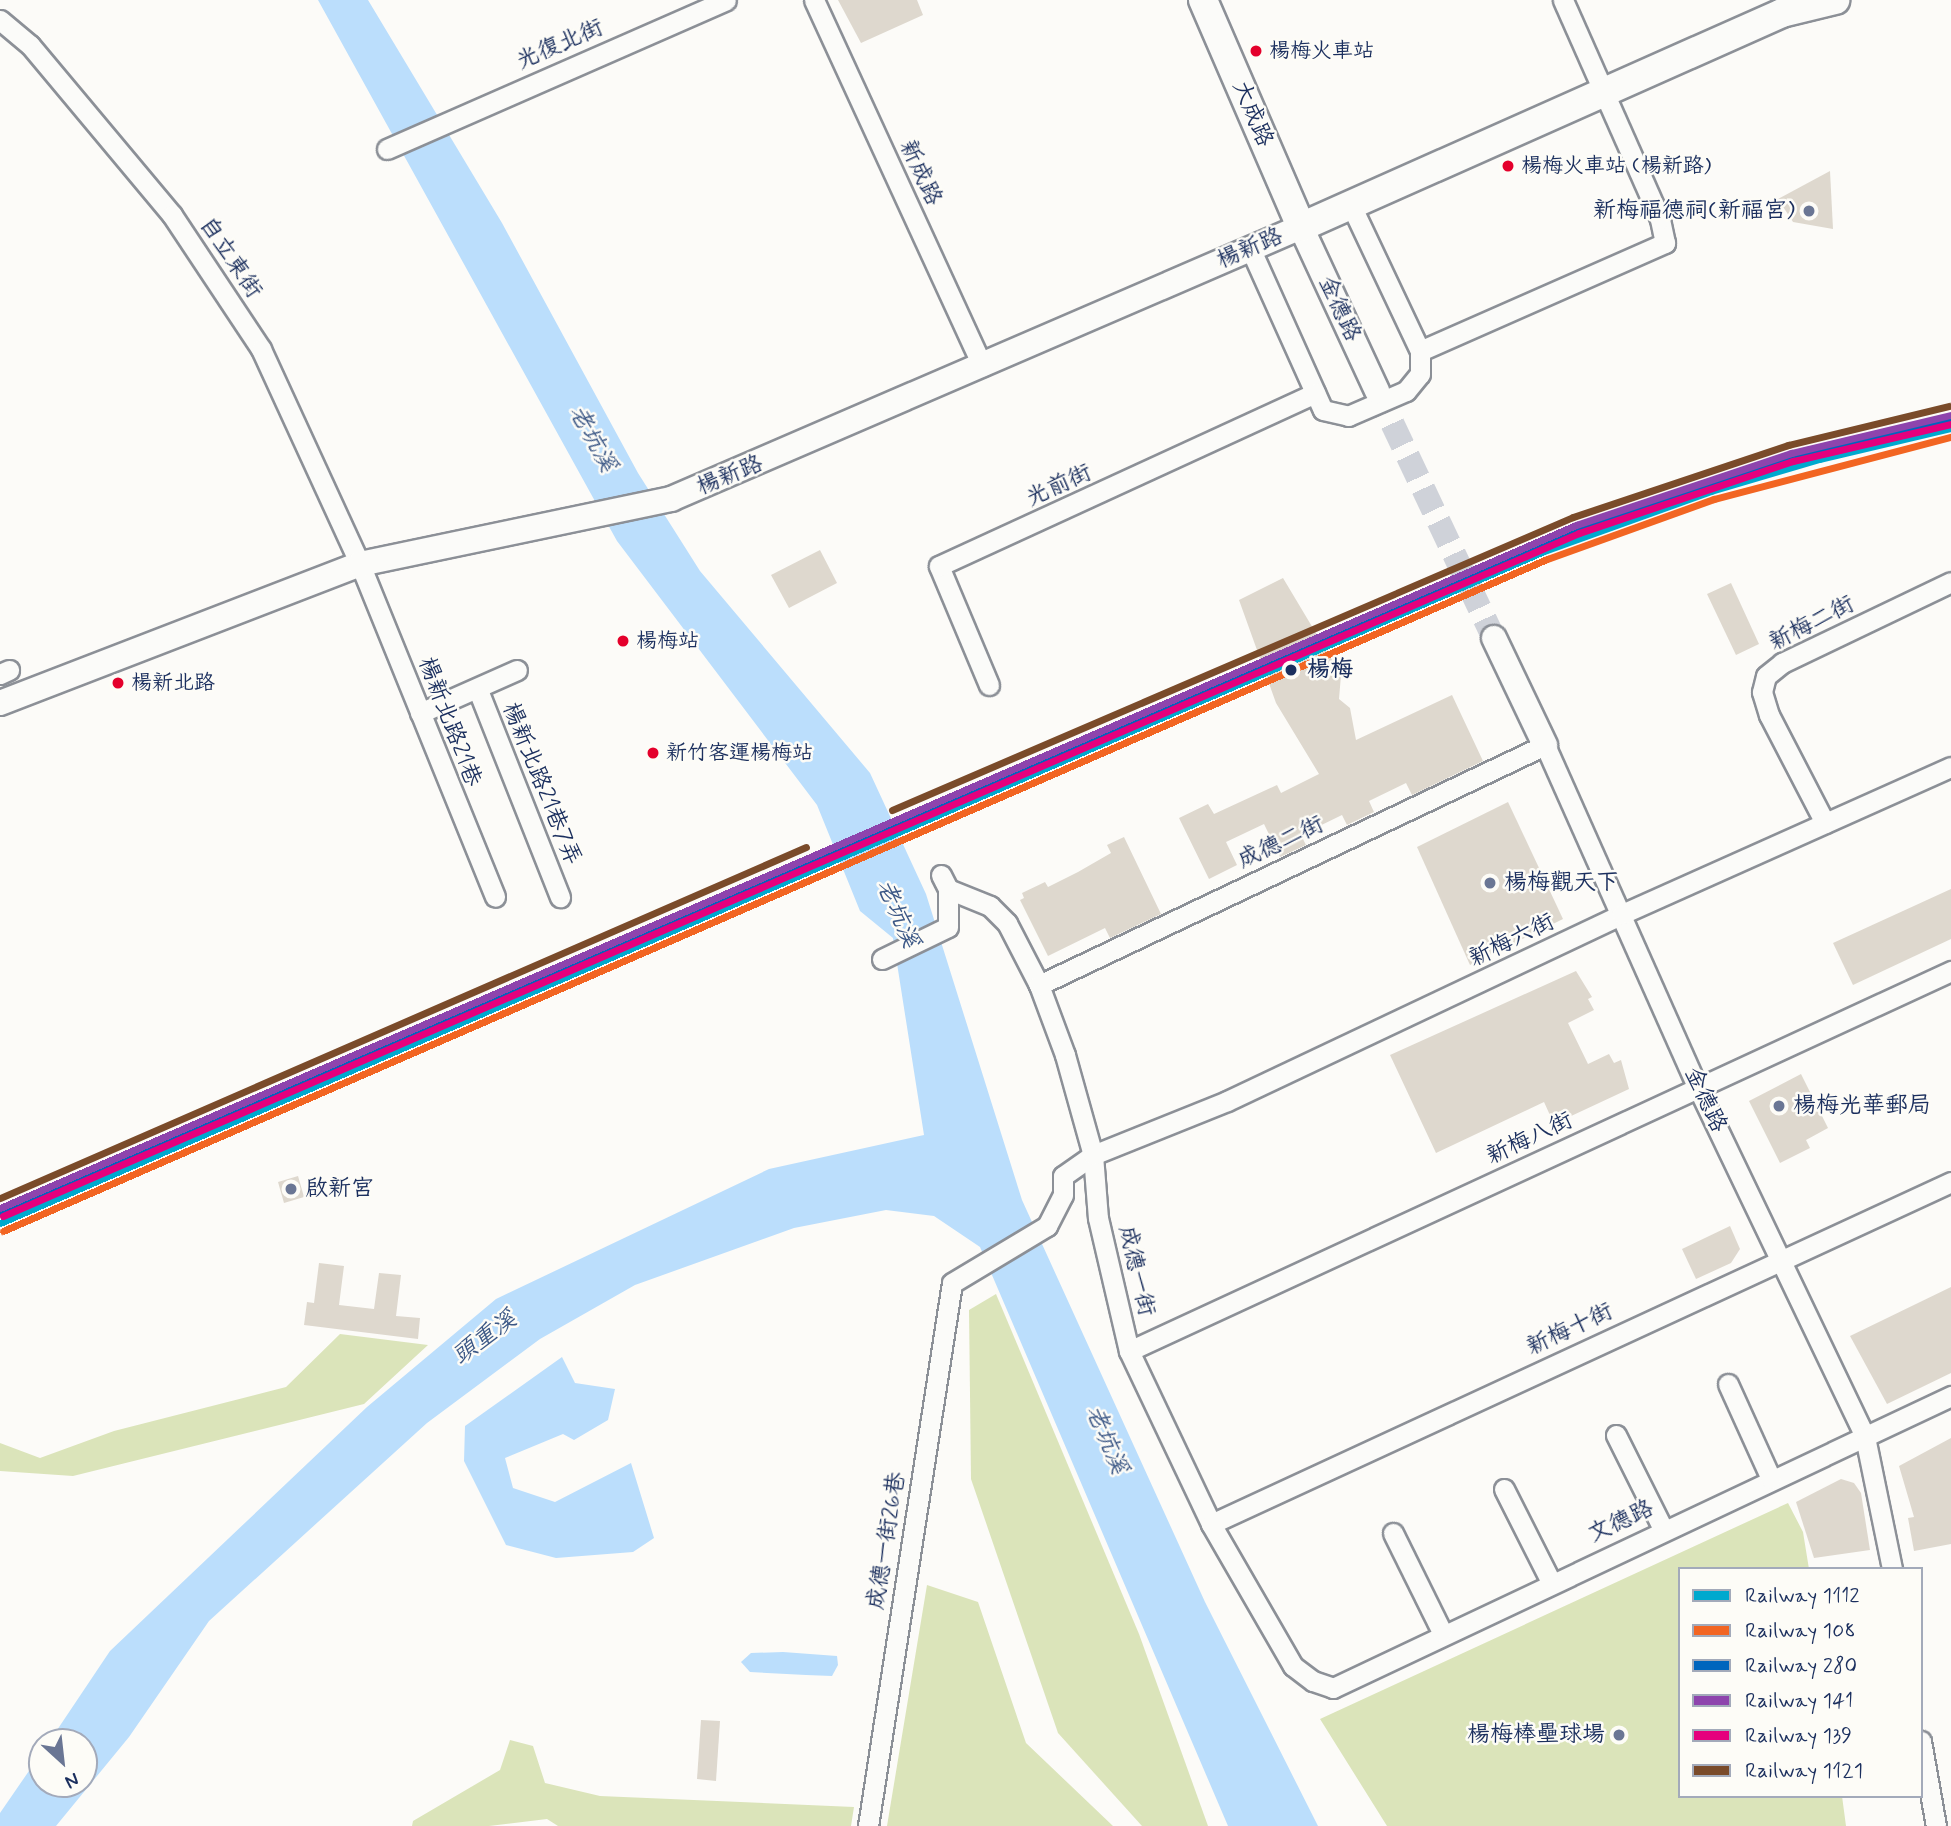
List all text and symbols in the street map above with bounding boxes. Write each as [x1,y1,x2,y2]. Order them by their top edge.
street label: 光復北街 [512,14,608,76]
place label: 楊梅火車站 [1269,38,1374,64]
marker: 楊梅火車站 [1249,44,1263,58]
street label: 大成路 [1226,77,1278,151]
street label: 新成路 [893,136,947,210]
place label: 楊梅火車站 (楊新路) [1521,153,1711,179]
marker: 楊梅火車站 (楊新路) [1501,159,1515,173]
place label: 新梅福德祠(新福宮) [1593,197,1795,225]
marker: 新梅福德祠(新福宮) [1801,203,1817,219]
street label: 自立東街 [193,212,267,304]
street label: 楊新路 [1213,223,1287,275]
street label: 金德路 [1312,272,1366,346]
water label: 老坑溪 [562,401,622,477]
street label: 楊新路 [693,450,767,502]
street label: 光前街 [1022,459,1096,513]
street label: 新梅二街 [1765,591,1859,657]
place label: 楊梅站 [636,628,699,654]
marker: 楊梅站 [616,634,630,648]
street label: 楊新北路21巷 [412,653,486,791]
place label: 楊梅 [1307,656,1353,684]
marker: 楊梅 [1281,660,1301,680]
place label: 楊新北路 [131,670,215,696]
marker: 楊新北路 [111,676,125,690]
street label: 楊新北路21巷7弄 [496,699,586,869]
place label: 新竹客運楊梅站 [666,740,813,766]
marker: 新竹客運楊梅站 [646,746,660,760]
street label: 成德二街 [1233,811,1329,875]
place label: 楊梅觀天下 [1504,869,1619,897]
water label: 老坑溪 [869,875,925,953]
marker: 楊梅觀天下 [1482,875,1498,891]
street label: 新梅六街 [1465,908,1559,974]
street label: 金德路 [1678,1063,1732,1137]
place label: 楊梅光華郵局 [1793,1092,1931,1120]
marker: 楊梅光華郵局 [1771,1098,1787,1114]
street label: 新梅八街 [1482,1107,1578,1171]
place label: 啟新宮 [305,1175,374,1203]
marker: 啟新宮 [283,1181,299,1197]
street label: 成德一街 [1112,1223,1160,1319]
street label: 新梅十街 [1522,1298,1618,1362]
water label: 頭重溪 [447,1305,523,1371]
water label: 老坑溪 [1079,1401,1133,1479]
street label: 成德一街26巷 [862,1470,912,1612]
street label: 文德路 [1584,1495,1658,1549]
legend [1678,1567,1923,1798]
text: Railway 1112 [1745,1582,1860,1610]
text: Railway 108 [1745,1617,1856,1645]
text: Railway 280 [1745,1652,1857,1680]
text: Railway 141 [1745,1687,1853,1715]
place label: 楊梅棒壘球場 [1467,1721,1605,1749]
text: Railway 139 [1745,1722,1852,1750]
marker: 楊梅棒壘球場 [1611,1727,1627,1743]
north arrow [28,1728,98,1798]
text: Railway 1121 [1745,1757,1863,1785]
text: N [61,1766,83,1794]

